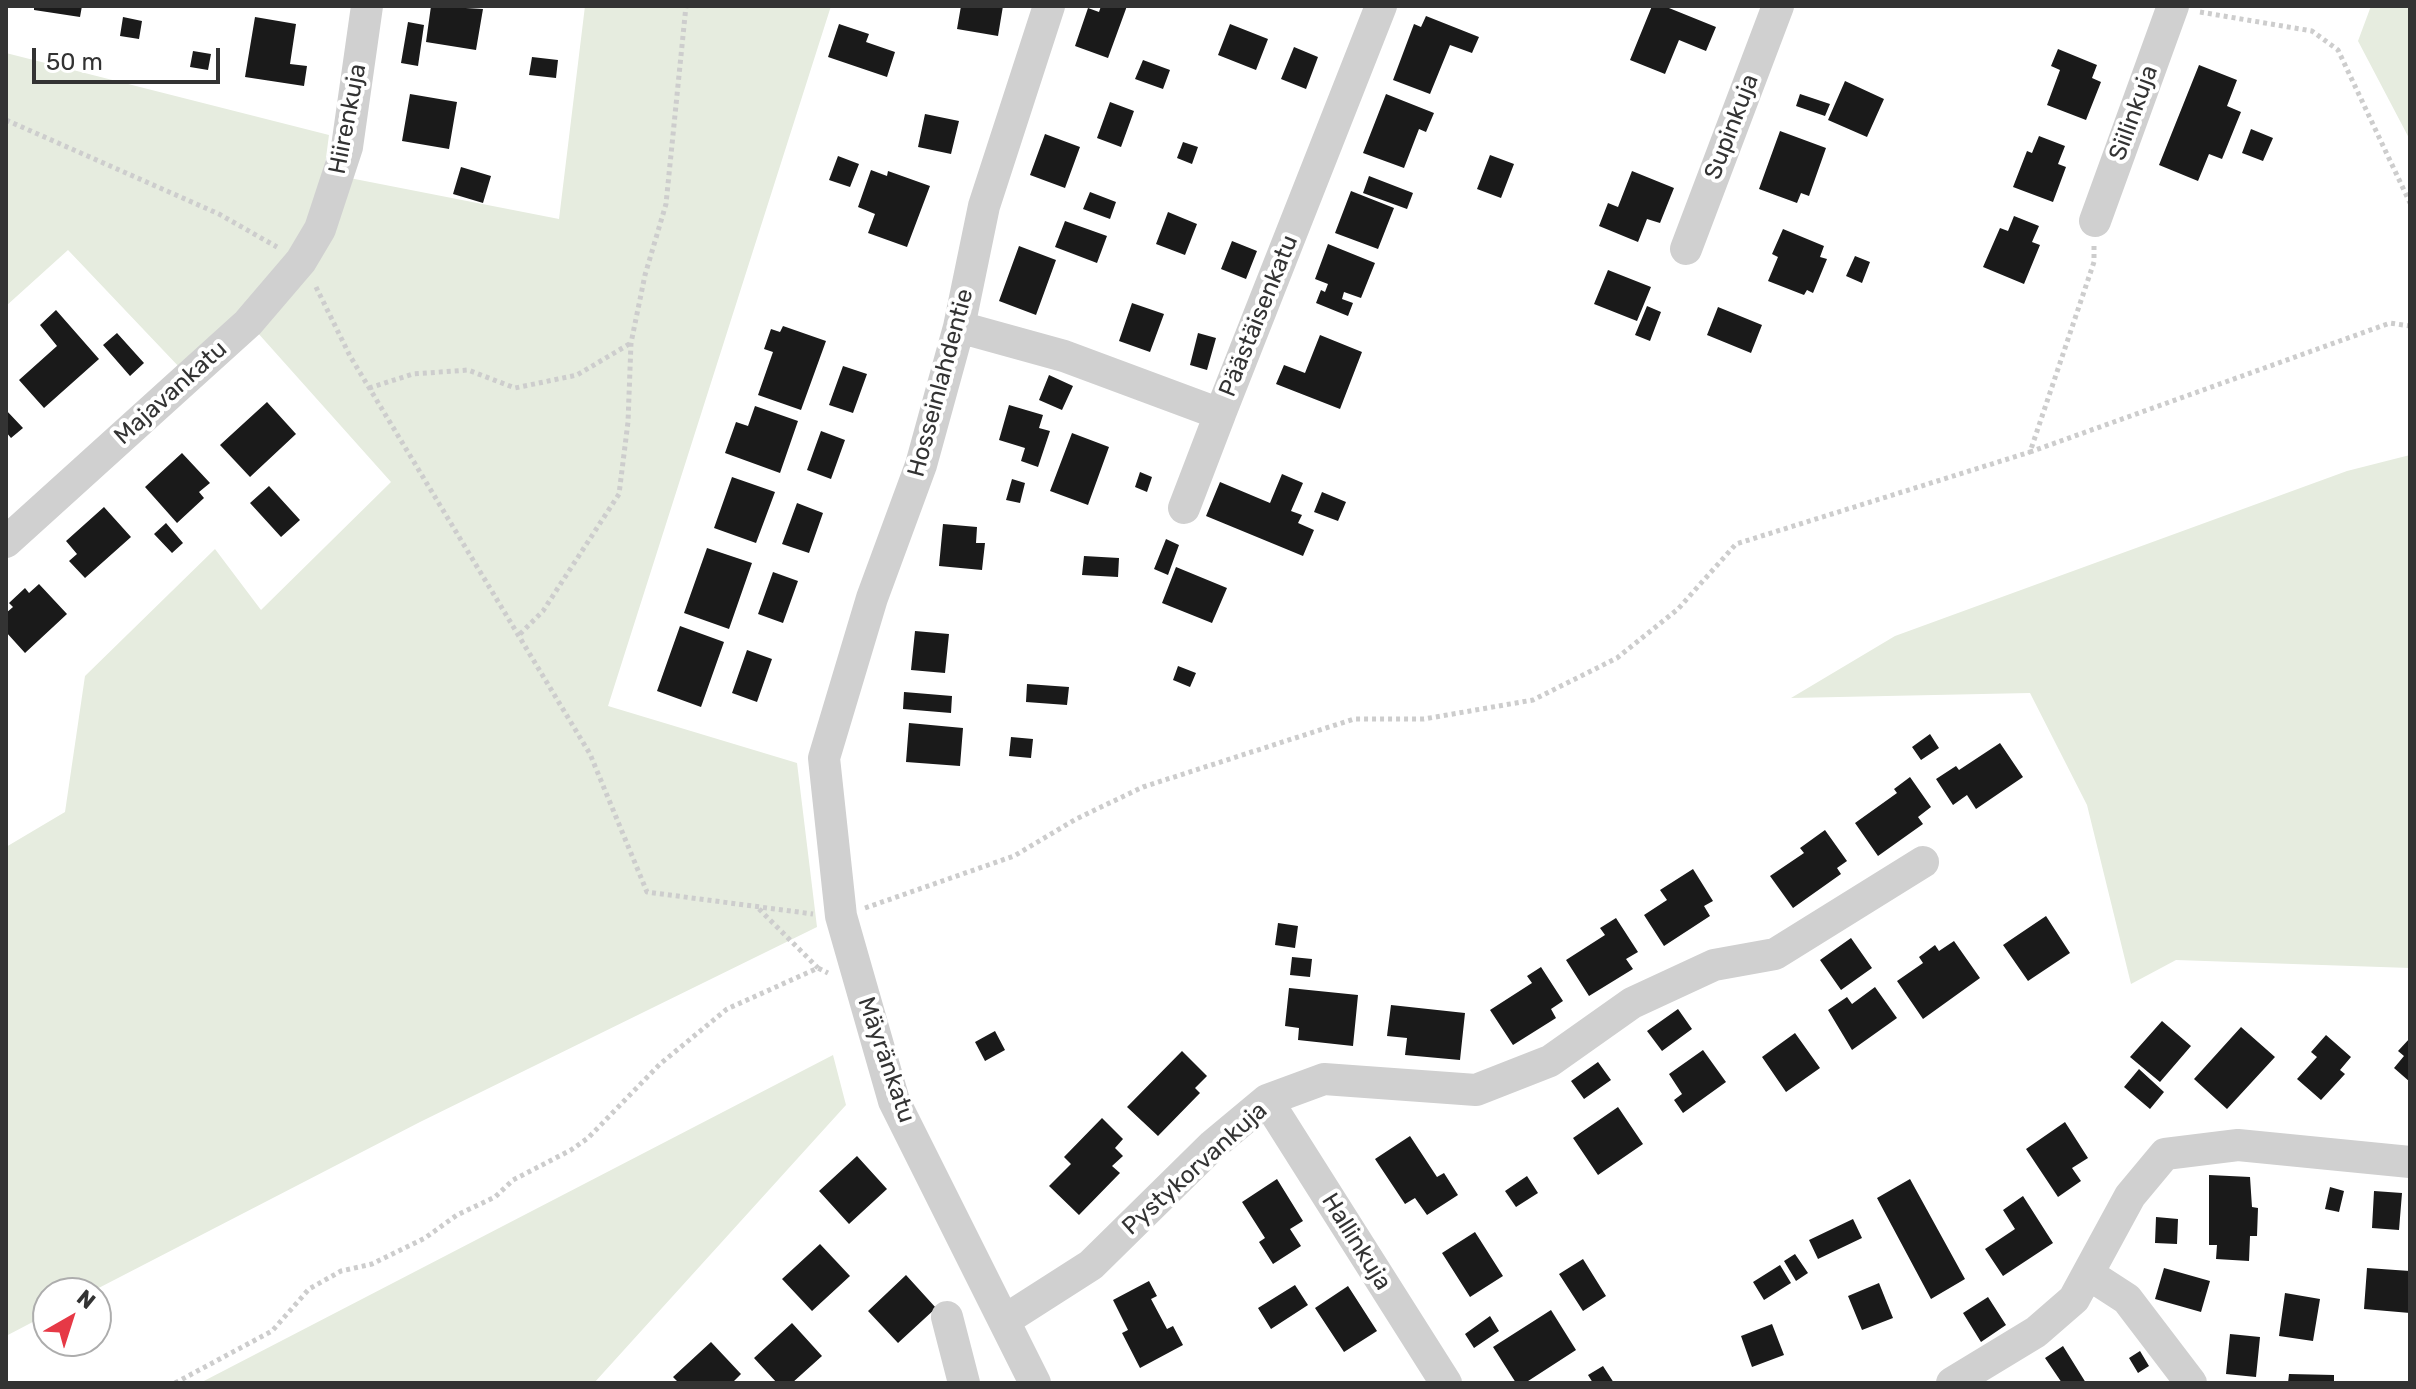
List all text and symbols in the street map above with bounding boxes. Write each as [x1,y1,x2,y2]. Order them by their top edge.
scale bar [36,32,224,82]
text: 50 m [46,48,103,76]
street label: Hiirenkuja [323,61,373,177]
street label: Siilinkuja [2104,62,2164,164]
street label: Supinkuja [1699,70,1765,184]
street label: Päästäisenkatu [1213,231,1305,401]
street label: Hosseinlahdentie [902,286,980,480]
street label: Majavankatu [109,335,233,451]
street label: Mäyränkatu [851,993,921,1127]
street label: Pystykorvankuja [1117,1097,1273,1241]
street label: Hallinkuja [1315,1188,1397,1296]
north arrow [32,1277,112,1357]
text: N [72,1284,101,1315]

